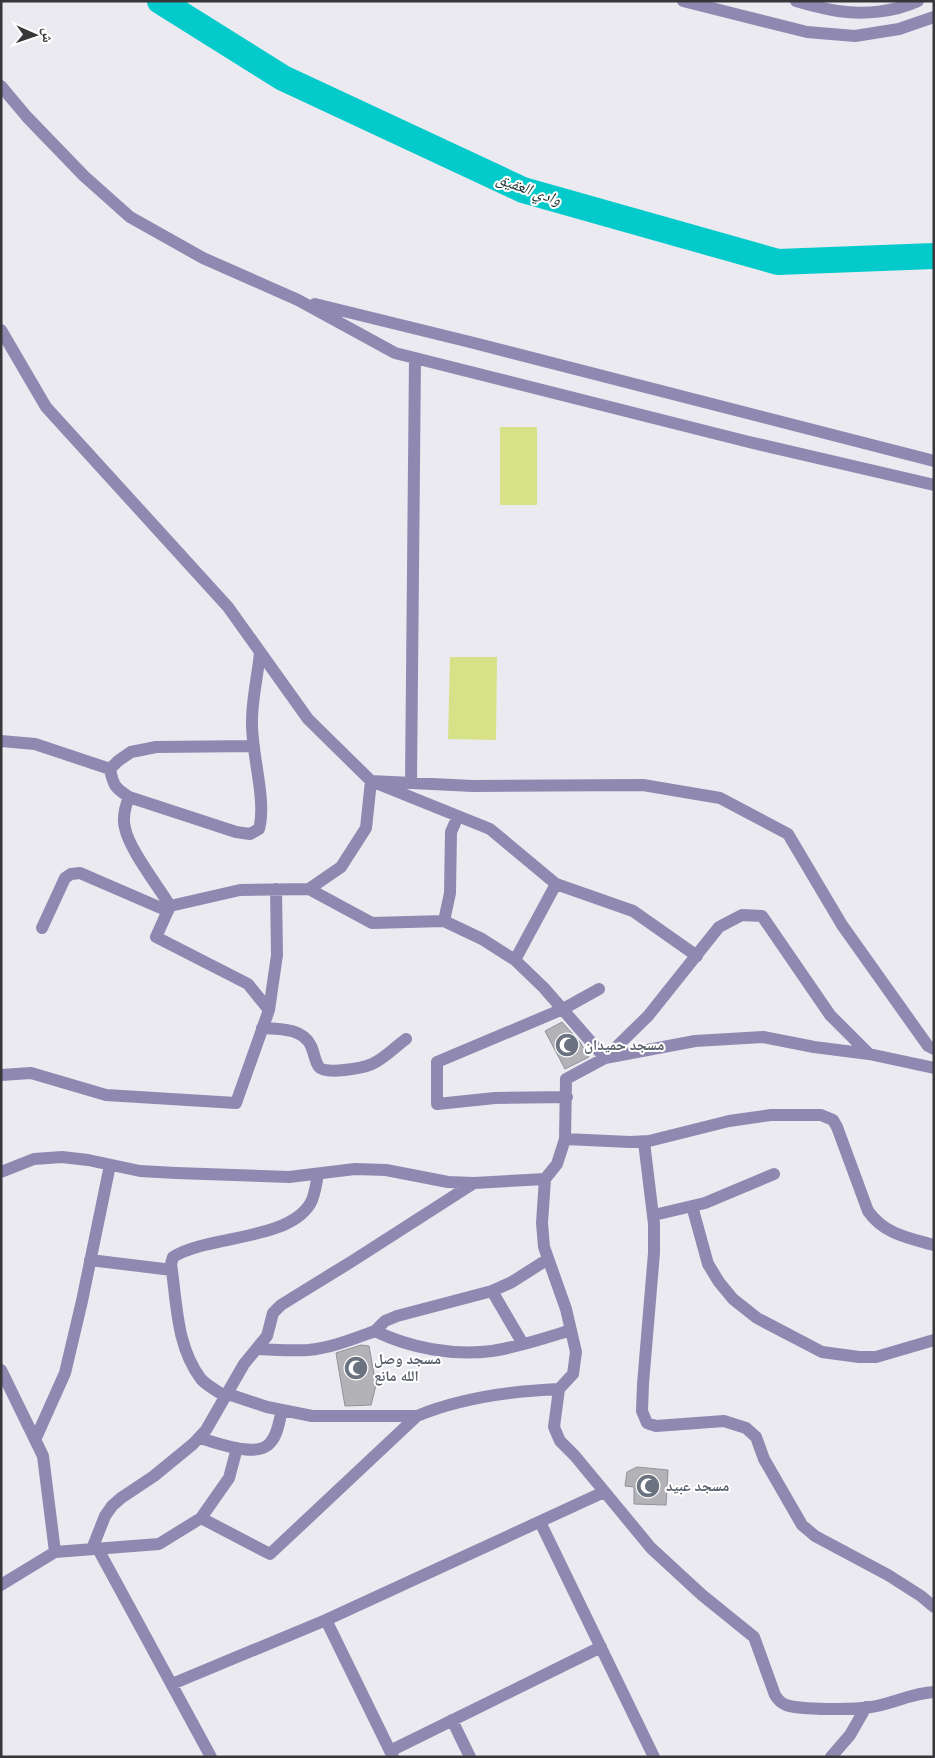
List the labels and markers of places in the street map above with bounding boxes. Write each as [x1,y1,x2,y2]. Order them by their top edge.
mosque icon: مسجد حميدان [554,1032,580,1058]
place label: مسجد حميدان [584,1036,664,1054]
place label: مسجد وصل الله مانع [374,1350,441,1386]
mosque icon: مسجد وصل الله مانع [343,1355,369,1381]
mosque icon: مسجد عبيد [635,1473,661,1499]
place label: مسجد عبيد [666,1477,729,1495]

